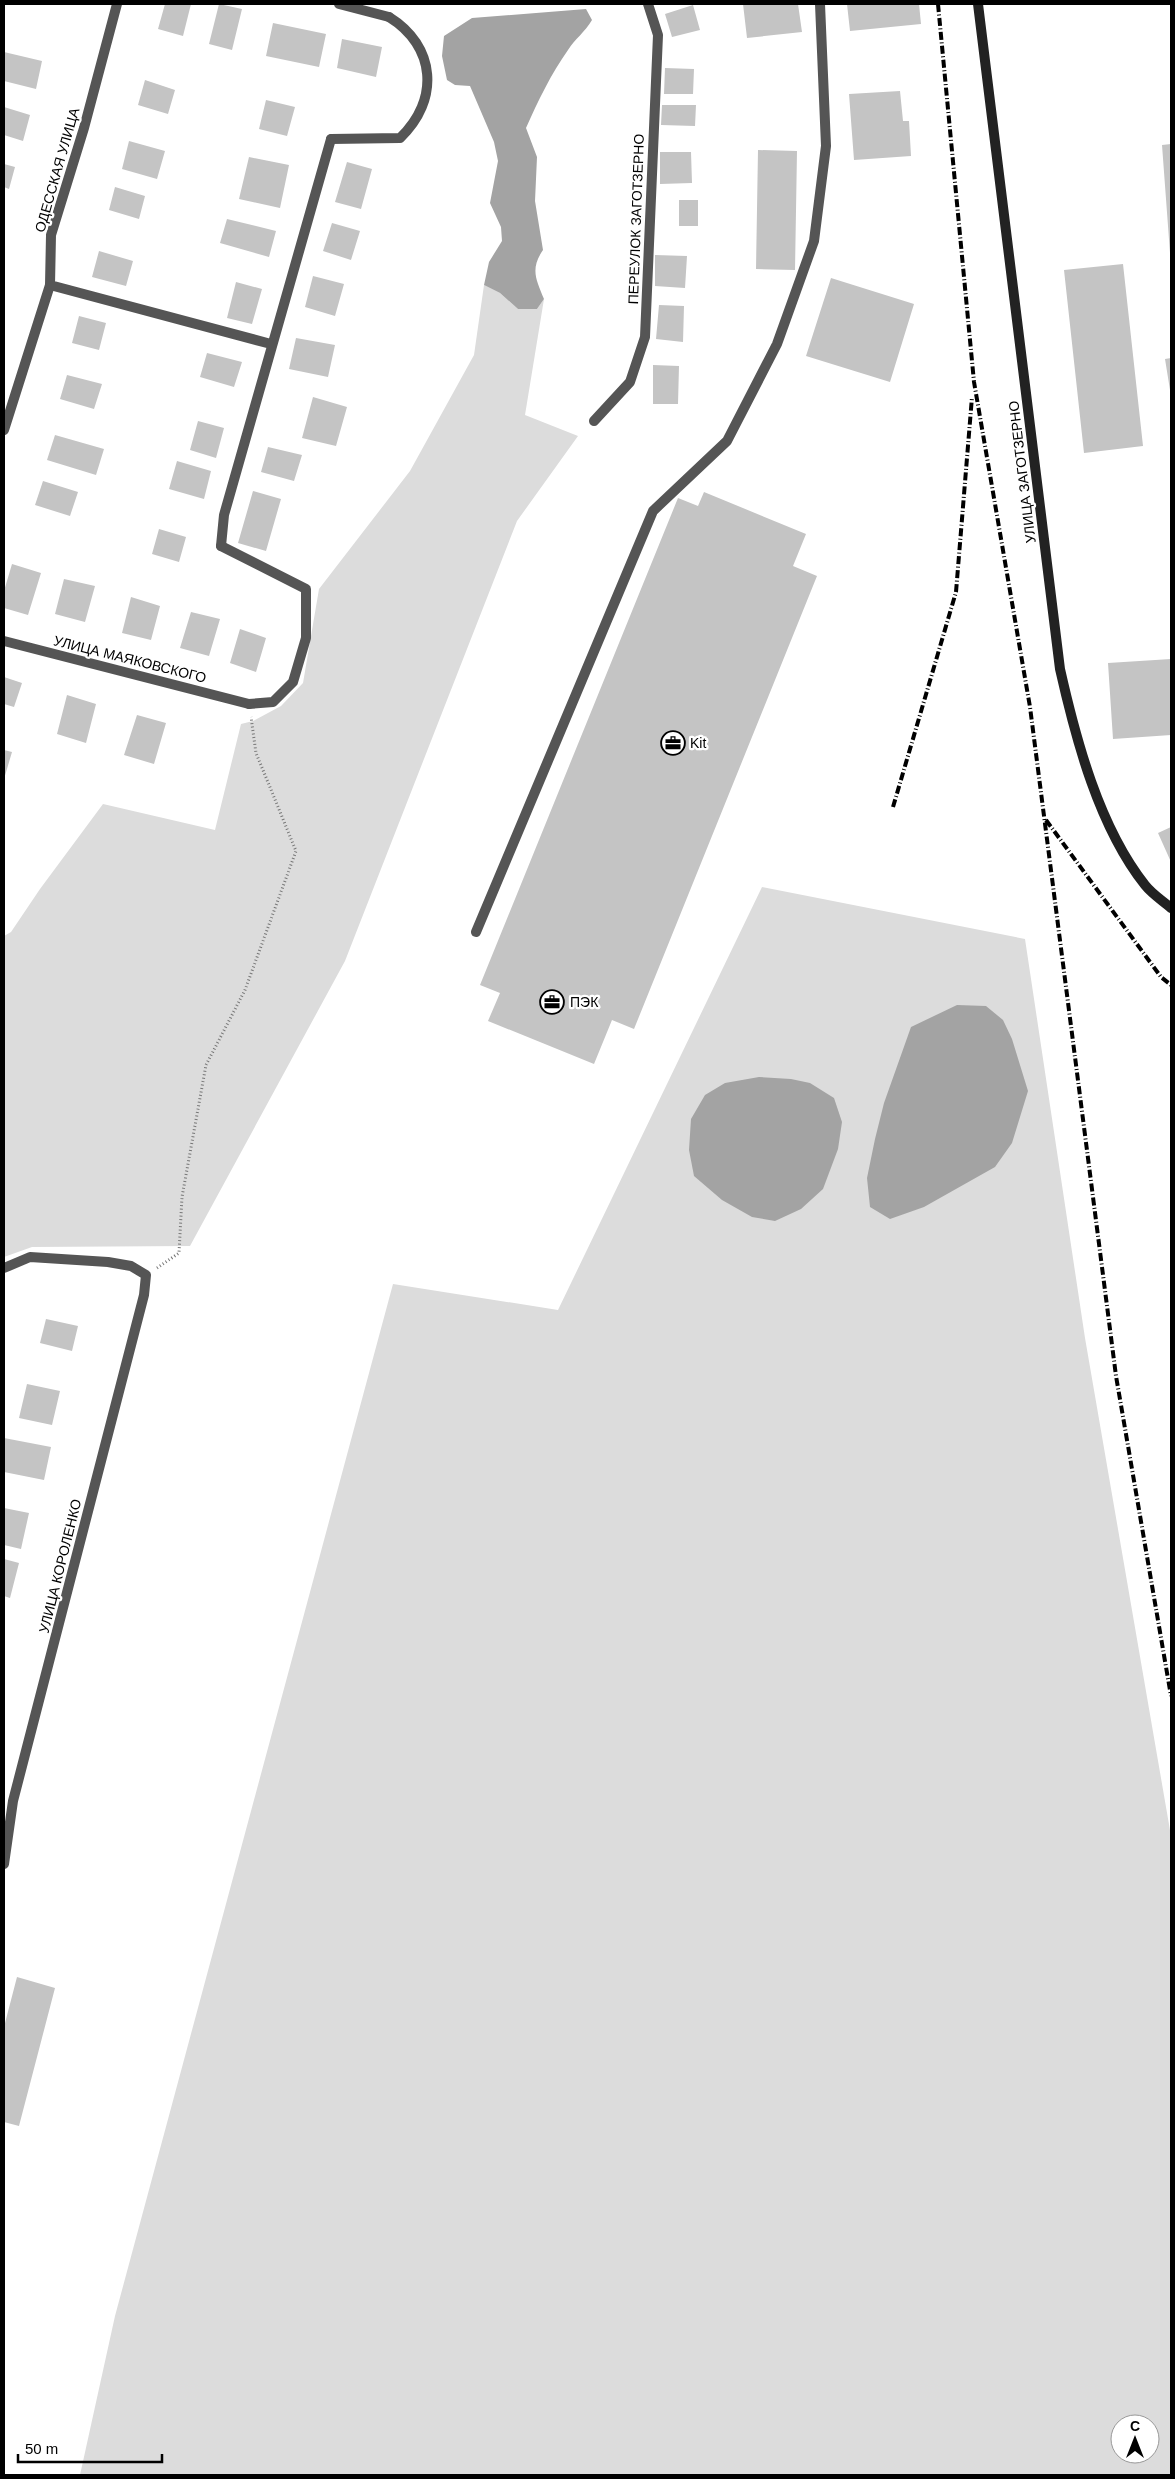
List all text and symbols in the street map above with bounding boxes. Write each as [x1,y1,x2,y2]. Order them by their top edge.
street label: ОДЕССКАЯ УЛИЦА [32,105,83,234]
street label: ПЕРЕУЛОК ЗАГОТЗЕРНО [625,133,647,305]
street label: УЛИЦА ЗАГОТЗЕРНО [1005,400,1039,544]
street label: УЛИЦА МАЯКОВСКОГО [52,632,208,686]
office icon: Kit [660,730,686,756]
place label: Kit [690,735,706,751]
office icon: ПЭК [539,989,565,1015]
place label: ПЭК [570,994,599,1010]
street label: УЛИЦА КОРОЛЕНКО [36,1497,84,1635]
north arrow [1110,2414,1160,2464]
text: С [1130,2418,1140,2434]
scale bar [18,2432,161,2464]
text: 50 m [25,2440,58,2457]

